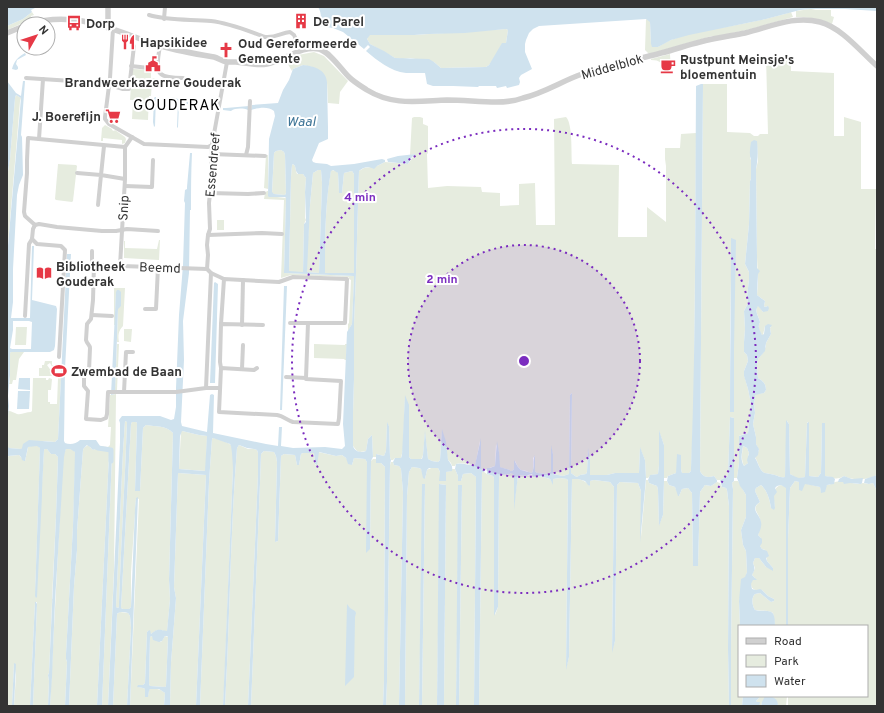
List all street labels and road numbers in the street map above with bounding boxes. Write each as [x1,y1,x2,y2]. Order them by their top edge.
street label: Middelblok [580,51,645,84]
street label: Essendreef [203,132,225,198]
street label: Snip [116,195,134,221]
street label: Beemd [139,260,181,278]

